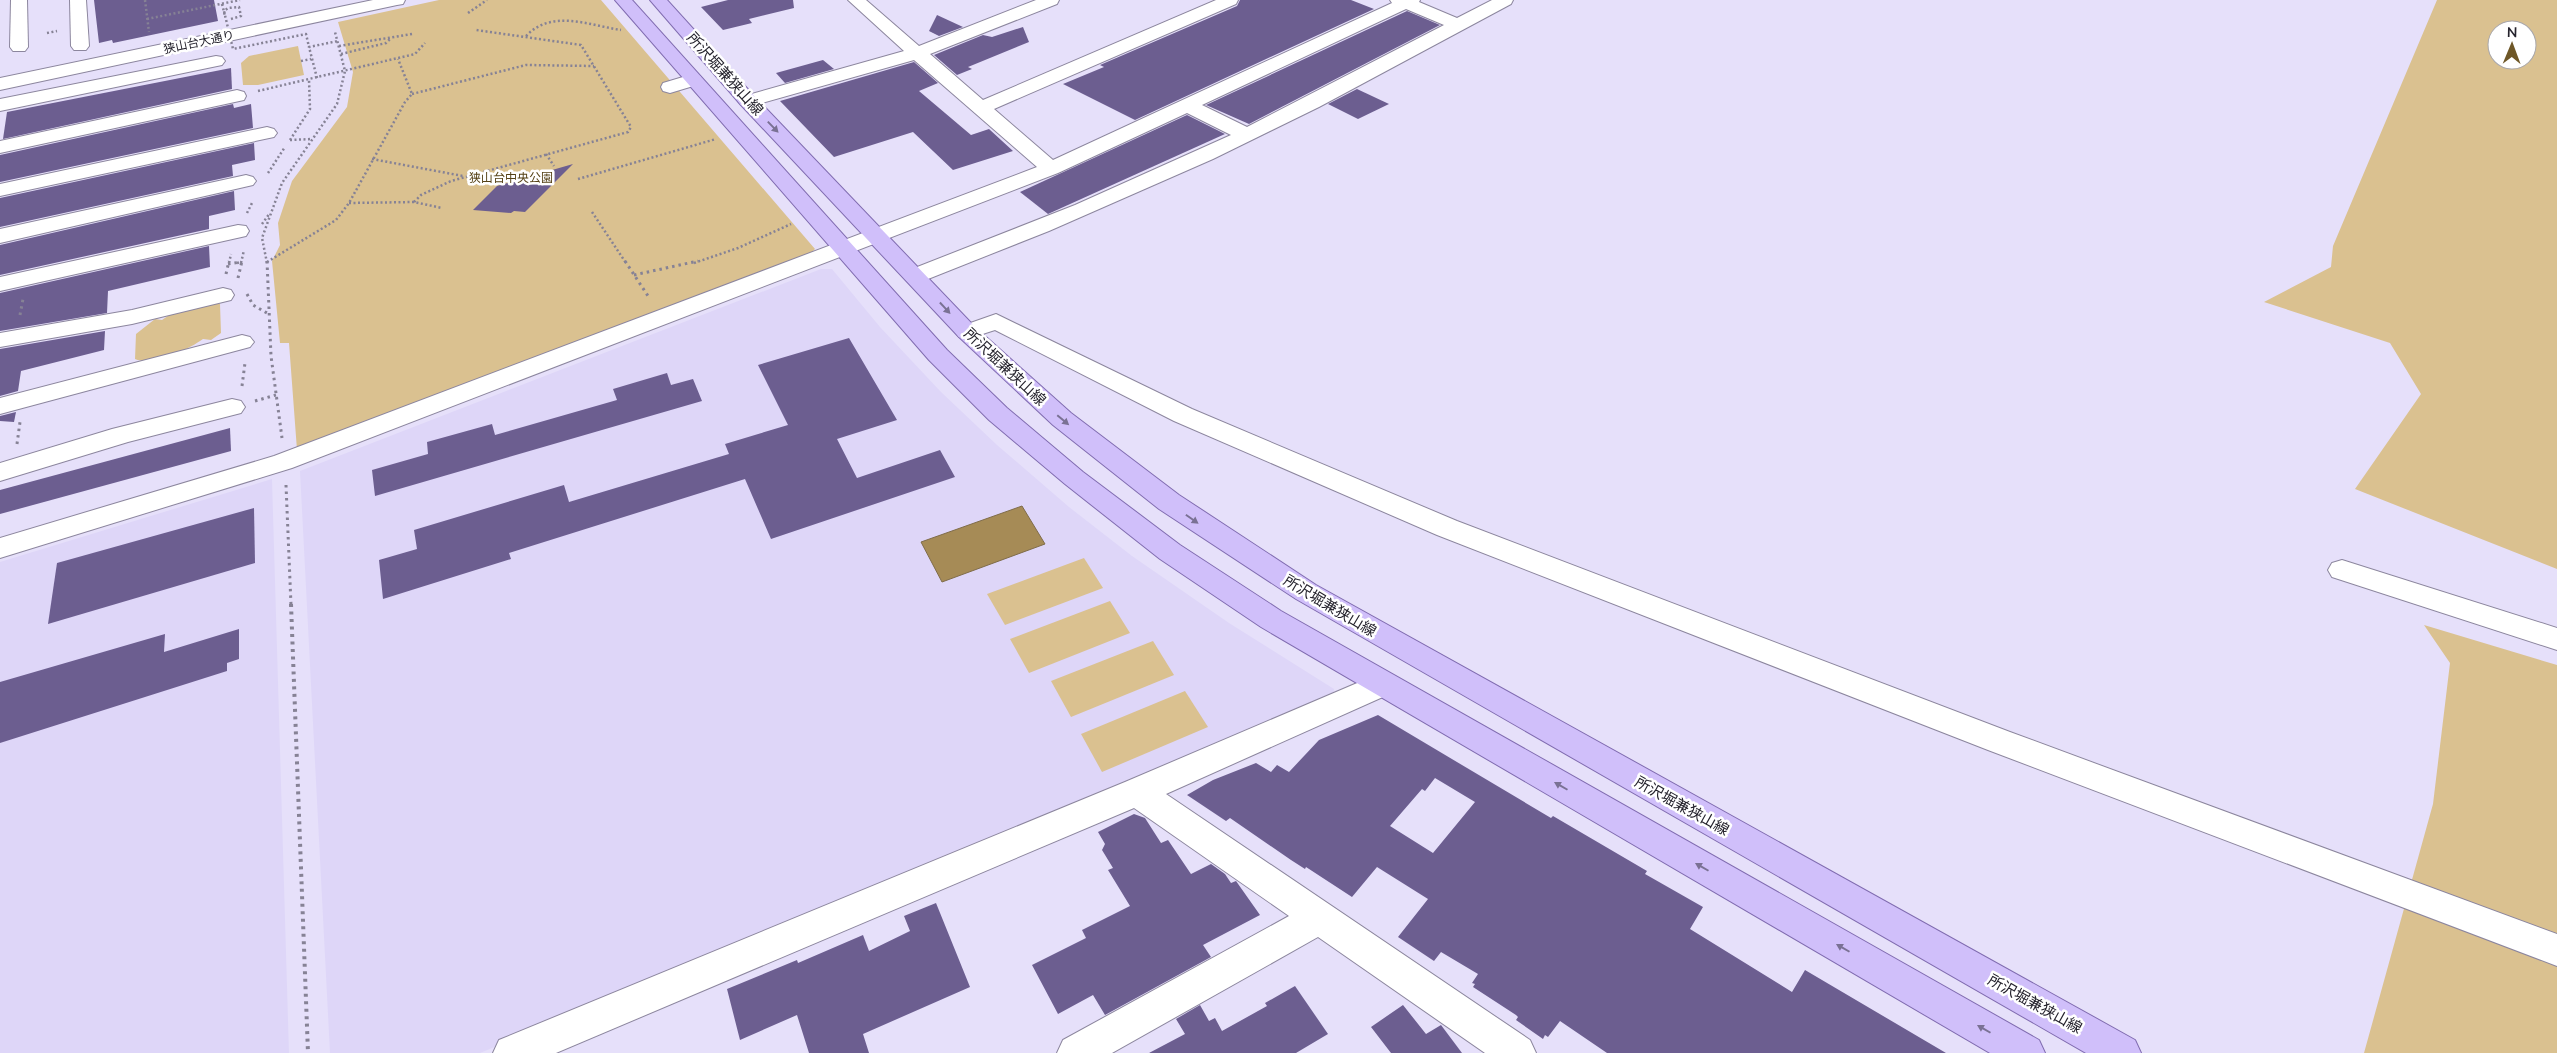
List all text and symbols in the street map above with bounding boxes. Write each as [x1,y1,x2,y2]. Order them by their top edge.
north arrow [2487,20,2537,70]
text: N [2507,23,2518,41]
street label: 狭山台大通り [162,27,236,56]
street label: 所沢堀兼狭山線 [683,28,768,119]
one-way arrow [767,121,779,133]
park label: 狭山台中央公園 [469,170,553,185]
one-way arrow [939,302,951,314]
street label: 所沢堀兼狭山線 [960,324,1050,409]
one-way arrow [1057,414,1069,425]
one-way arrow [1185,514,1199,524]
street label: 所沢堀兼狭山線 [1280,570,1380,641]
street label: 所沢堀兼狭山線 [1632,772,1733,839]
one-way arrow [1554,782,1567,791]
one-way arrow [1694,863,1709,871]
one-way arrow [1835,944,1850,952]
street label: 所沢堀兼狭山線 [1985,970,2086,1037]
one-way arrow [1977,1024,1990,1033]

